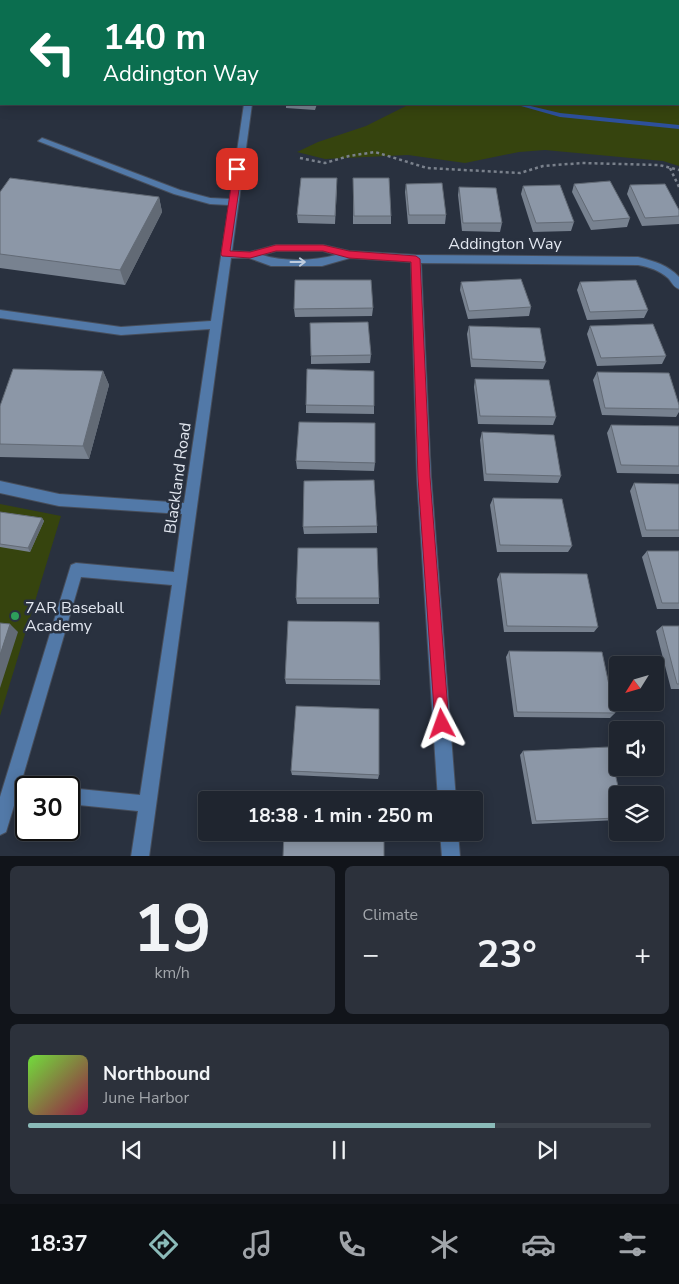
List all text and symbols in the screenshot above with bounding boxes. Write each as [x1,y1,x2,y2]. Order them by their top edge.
text: 140 m [103,14,206,61]
icon: left [20,20,85,85]
text: Addington Way [103,59,259,89]
pin [216,148,258,190]
icon: arrive [223,155,251,183]
street label: Addington Way [448,233,562,255]
one-way arrow [290,257,306,267]
street label: Blackland Road [159,421,197,535]
place label: 7AR Baseball Academy [25,597,124,637]
marker: 7AR Baseball Academy [9,610,21,622]
north arrow [609,656,664,711]
map controls [609,656,664,841]
position arrow [415,697,467,749]
button: sound [609,721,664,776]
speed limit sign: 30 [15,776,80,841]
button: layers [609,786,664,841]
text: 18:38 · 1 min · 250 m [248,803,433,829]
text: 19 [133,885,211,974]
text: Climate [363,904,418,926]
text: 23° [477,929,537,980]
text: − [363,936,379,974]
text: + [634,936,651,974]
text: km/h [155,962,190,984]
text: Northbound [103,1061,210,1087]
text: June Harbor [103,1087,189,1109]
icon: previous [118,1136,146,1164]
icon: pause [325,1136,353,1164]
icon: next [533,1136,561,1164]
icon: directions [146,1227,181,1262]
icon: music [240,1227,275,1262]
icon: phone [334,1227,369,1262]
icon: climate [427,1227,462,1262]
icon: car [521,1227,556,1262]
icon: filters [615,1227,650,1262]
text: 18:37 [29,1229,88,1259]

